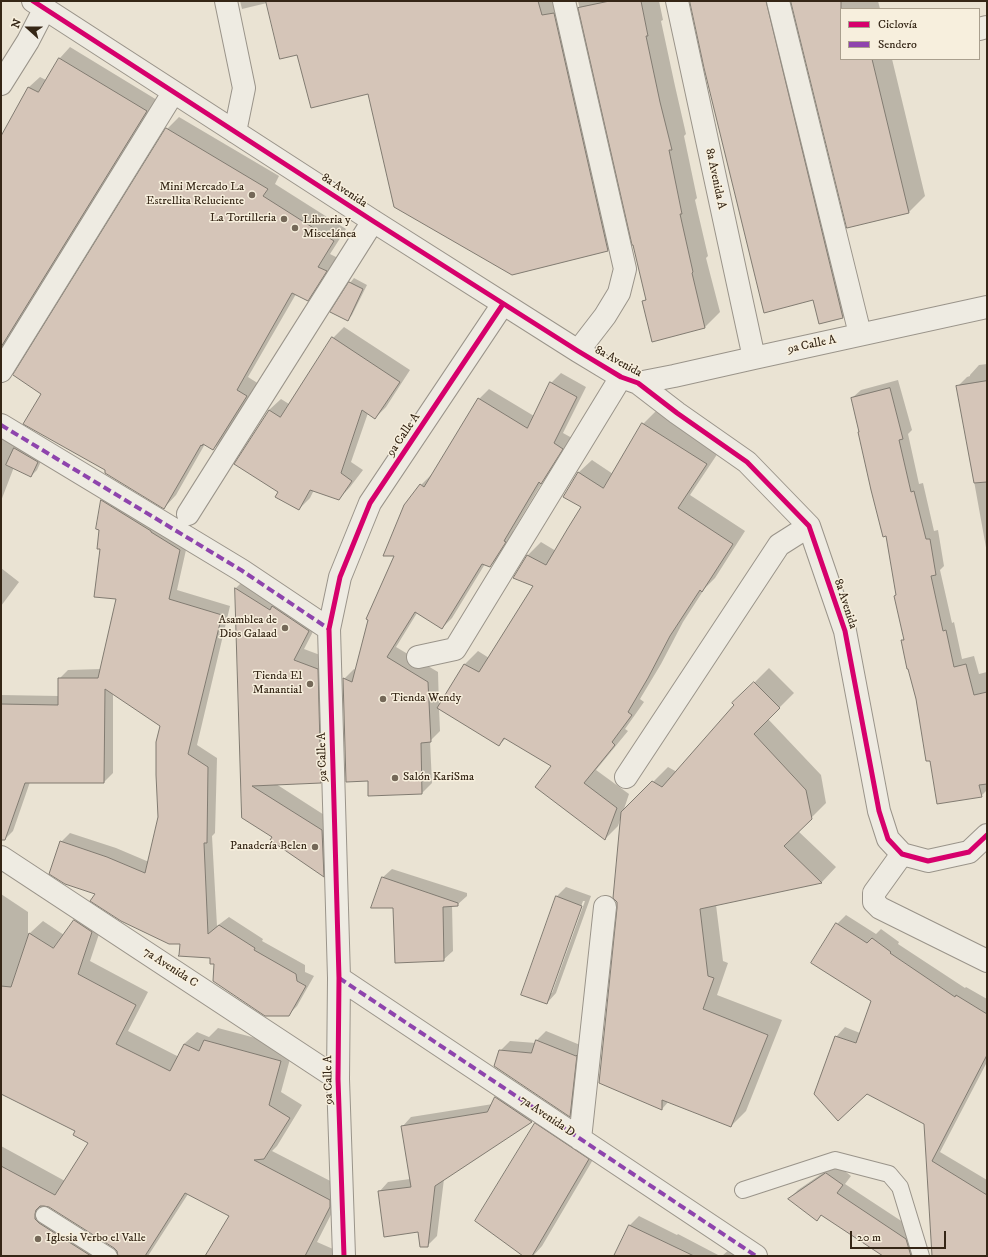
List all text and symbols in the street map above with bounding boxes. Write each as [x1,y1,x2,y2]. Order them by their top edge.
north arrow [8,8,48,48]
legend [840,8,980,60]
text: N [9,17,25,30]
text: Ciclovía [878,17,917,32]
text: Sendero [878,37,917,52]
street label: 8a Avenida A [702,147,728,211]
street label: 8a Avenida [318,171,370,211]
place label: Mini Mercado La Estrellita Reluciente [146,181,244,209]
marker: Mini Mercado La Estrellita Reluciente [247,190,257,200]
place label: La Tortilleria [210,212,276,226]
marker: La Tortilleria [279,214,289,224]
place label: Libreria y Miscelánea [303,214,356,242]
marker: Libreria y Miscelánea [290,223,300,233]
street label: 9a Calle A [786,333,838,357]
street label: 8a Avenida [592,343,644,381]
street label: 9a Calle A [384,411,424,459]
street label: 8a Avenida [830,577,860,631]
place label: Asamblea de Dios Galaad [219,614,277,642]
marker: Asamblea de Dios Galaad [280,623,290,633]
place label: Tienda El Manantial [253,670,302,698]
marker: Tienda El Manantial [305,679,315,689]
place label: Tienda Wendy [391,692,461,706]
marker: Tienda Wendy [378,694,388,704]
street label: 9a Calle A [315,732,331,782]
place label: Salón KariSma [403,771,474,785]
marker: Salón KariSma [390,773,400,783]
place label: Panadería Belen [230,840,307,854]
marker: Panadería Belen [310,842,320,852]
street label: 7a Avenida C [140,945,200,991]
street label: 9a Calle A [321,1055,337,1105]
street label: 7a Avenida D [517,1093,577,1141]
scale bar [852,1223,948,1249]
text: 20 m [857,1230,881,1245]
place label: Iglesia Verbo el Valle [46,1232,146,1246]
marker: Iglesia Verbo el Valle [33,1234,43,1244]

